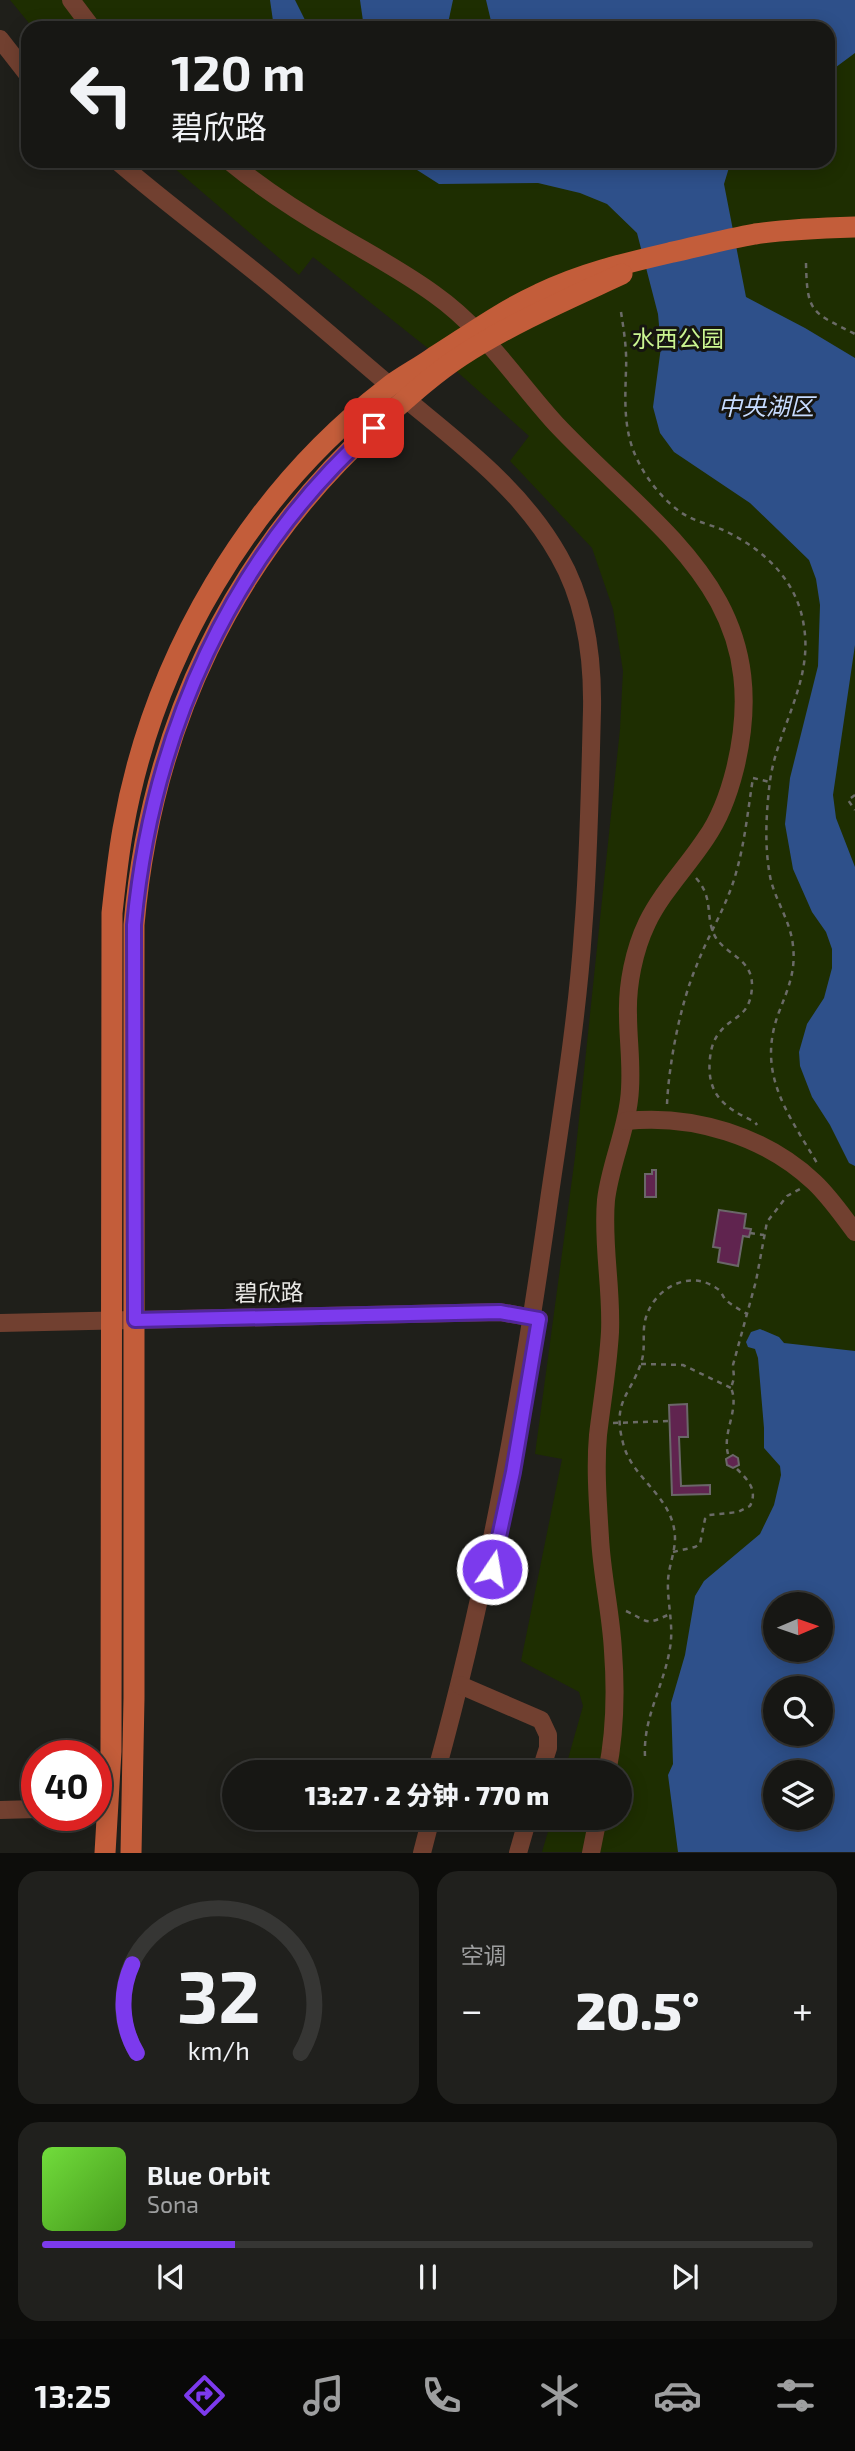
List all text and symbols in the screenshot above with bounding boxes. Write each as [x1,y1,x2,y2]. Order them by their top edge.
text: 120 m [171,42,305,101]
icon: left [56,49,147,140]
text: 碧欣路 [171,107,267,145]
park label: 水西公园 [632,324,724,352]
water label: 中央湖区 [718,391,817,420]
pin [344,398,404,458]
icon: arrive [355,409,393,447]
street label: 碧欣路 [234,1277,304,1307]
position arrow [455,1532,529,1606]
north arrow [763,1592,833,1662]
map controls [763,1592,833,1830]
button: search [763,1676,833,1746]
speed limit sign: 40 [21,1740,112,1831]
button: layers [763,1760,833,1830]
text: 13:27 · 2 分钟 · 770 m [305,1779,549,1810]
text: 空调 [461,1941,507,1969]
text: 32 [176,1951,260,2039]
text: 20.5° [575,1978,699,2040]
text: − [461,1986,483,2032]
text: + [792,1986,813,2032]
text: km/h [187,2035,249,2065]
text: Blue Orbit [147,2159,270,2190]
text: Sona [147,2190,199,2218]
icon: previous [152,2258,190,2296]
icon: pause [409,2258,447,2296]
icon: next [666,2258,704,2296]
icon: directions [180,2371,229,2420]
icon: music [299,2371,348,2420]
icon: phone [417,2371,466,2420]
icon: climate [535,2371,584,2420]
icon: car [653,2371,702,2420]
icon: filters [771,2371,820,2420]
text: 13:25 [35,2376,111,2414]

